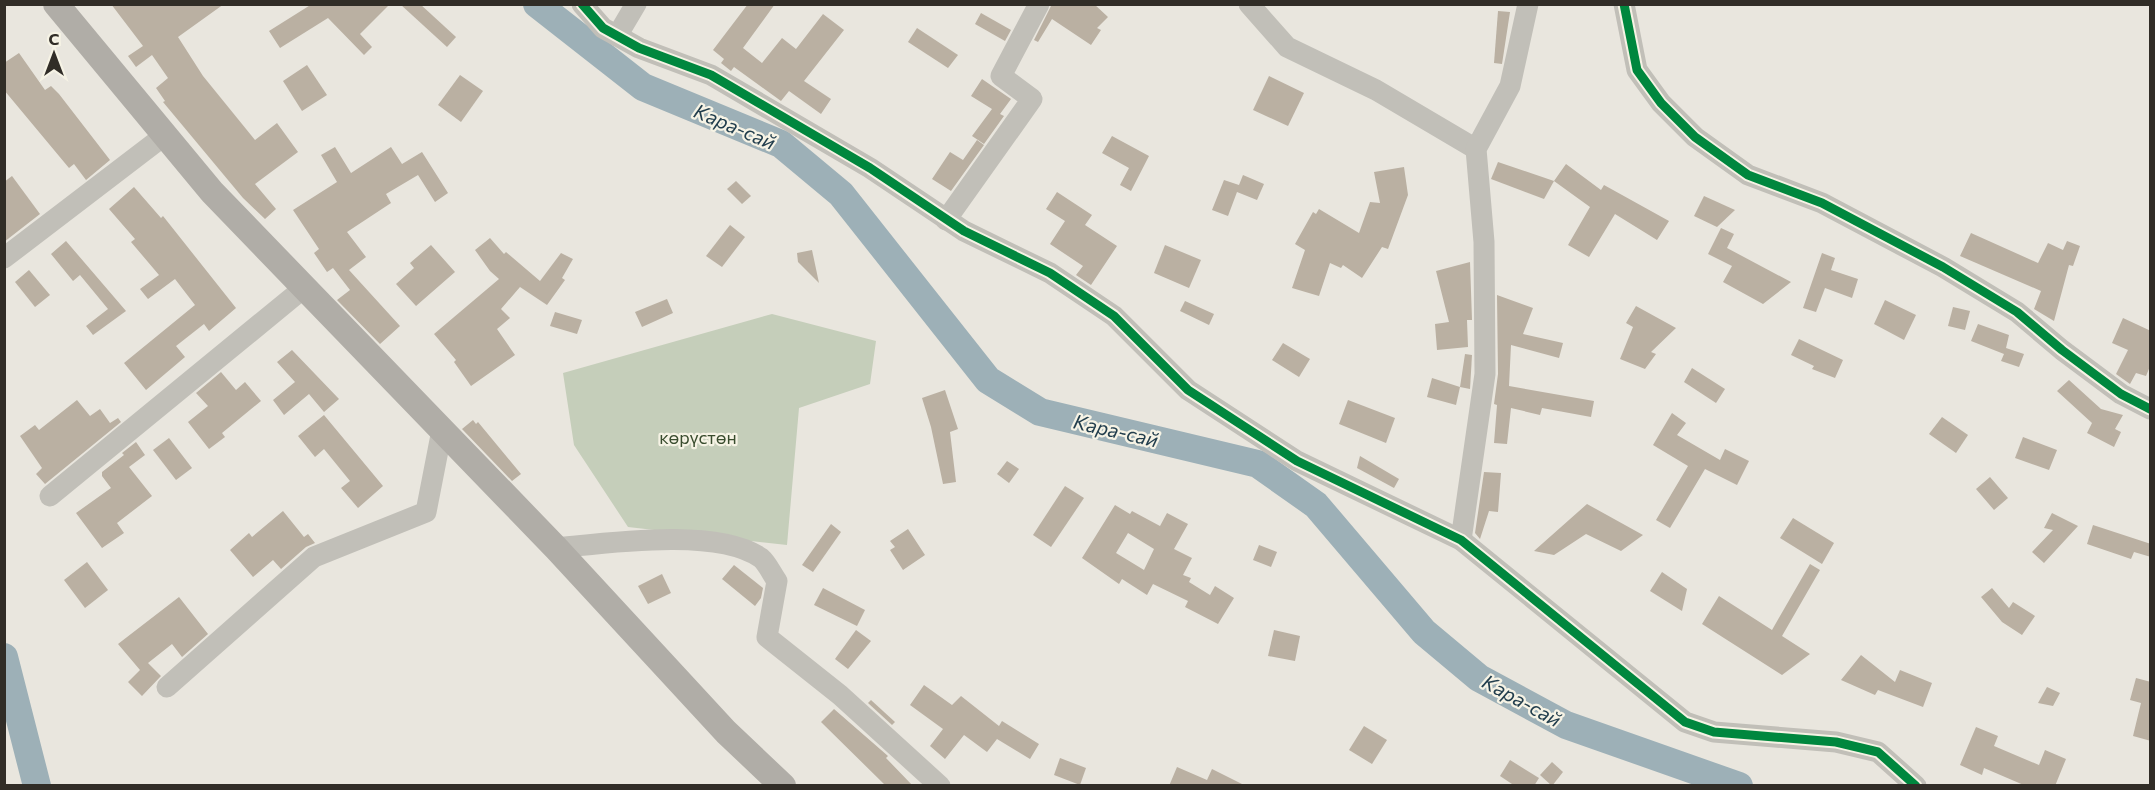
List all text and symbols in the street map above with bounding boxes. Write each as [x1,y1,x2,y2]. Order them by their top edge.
north arrow [24,24,84,84]
text: С [49,29,60,48]
water label: Кара-сай [691,98,780,154]
water label: Кара-сай [1071,409,1161,451]
park label: көрүстөн [659,426,737,448]
water label: Кара-сай [1479,669,1566,732]

